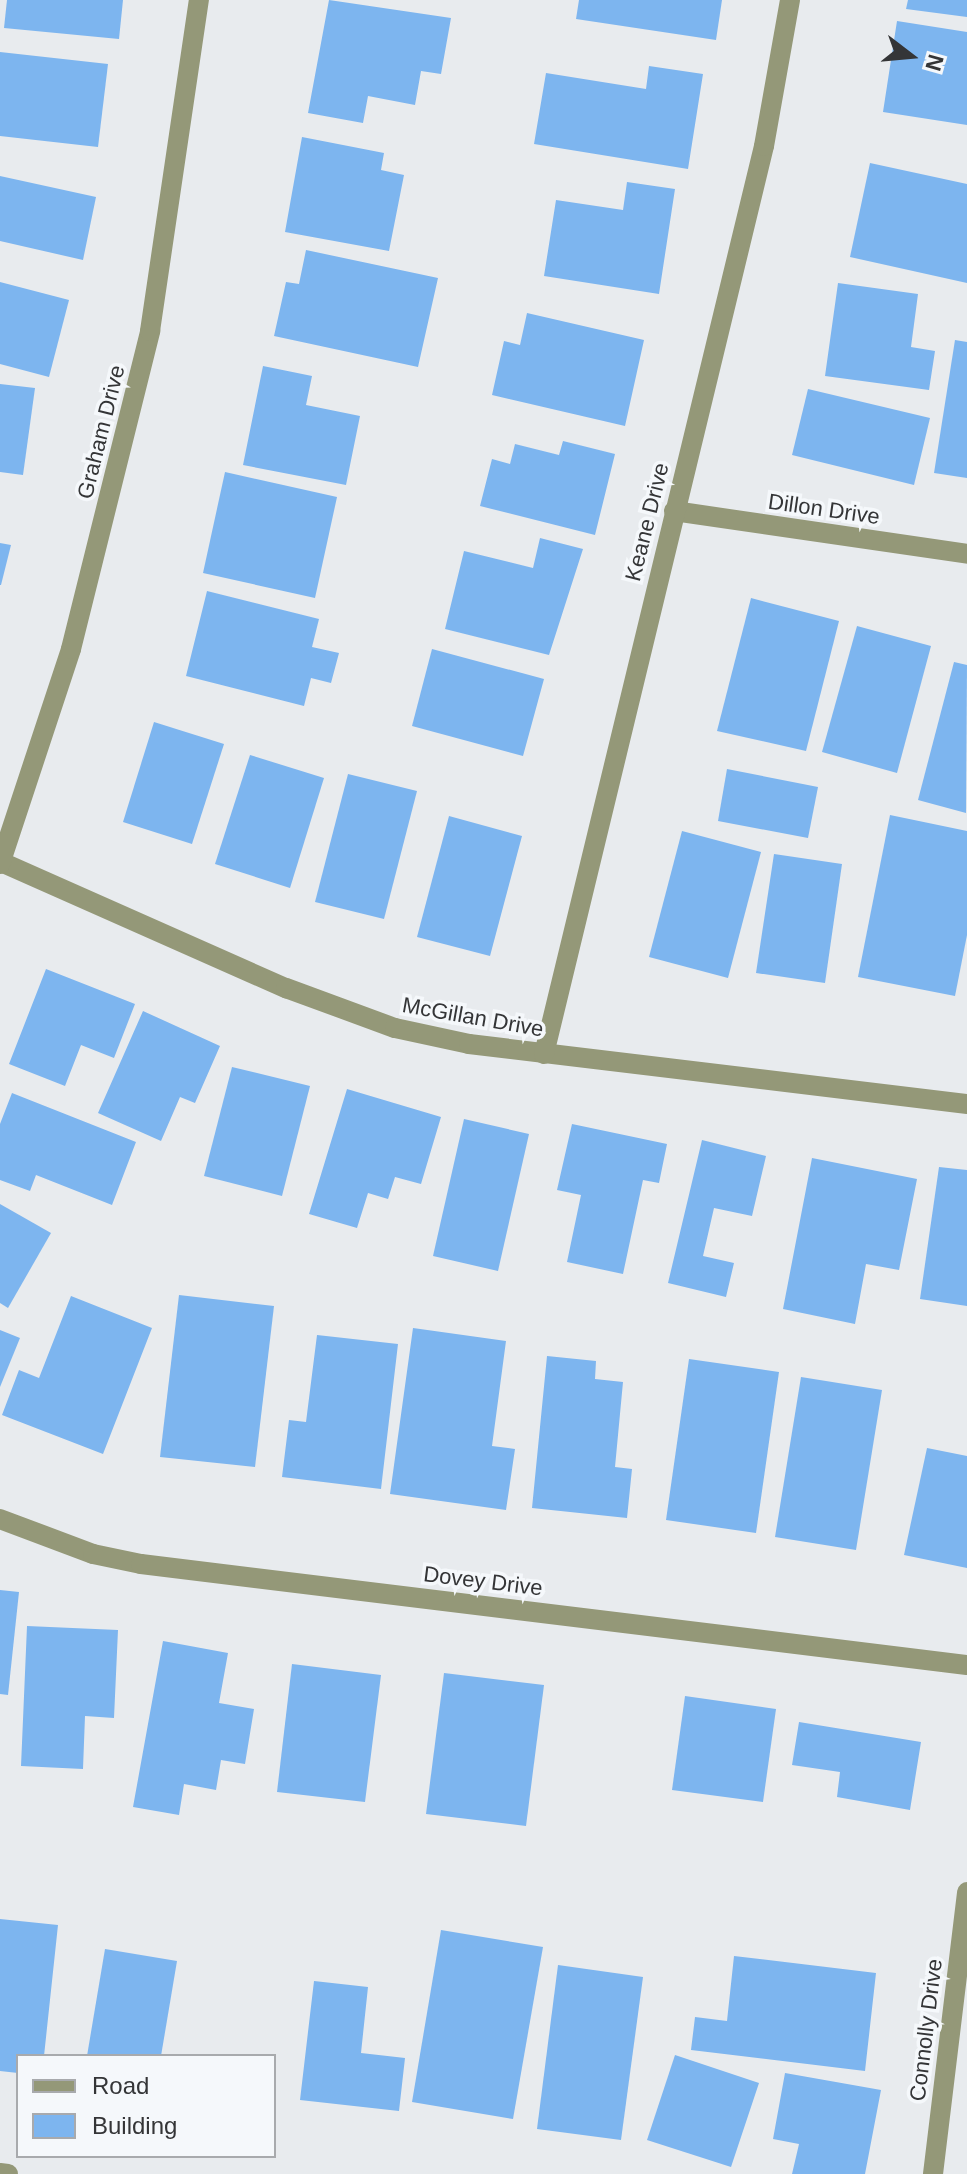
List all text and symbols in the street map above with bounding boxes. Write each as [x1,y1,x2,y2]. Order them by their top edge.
north arrow [871,16,951,96]
text: N [920,52,949,74]
street label: Graham Drive [72,362,130,502]
street label: Keane Drive [620,460,674,584]
street label: Dillon Drive [766,488,882,530]
street label: McGillan Drive [400,992,546,1042]
street label: Dovey Drive [422,1561,544,1601]
street label: Connolly Drive [904,1957,948,2103]
legend [16,2054,276,2158]
text: Road [92,2072,149,2099]
text: Building [92,2112,177,2139]

